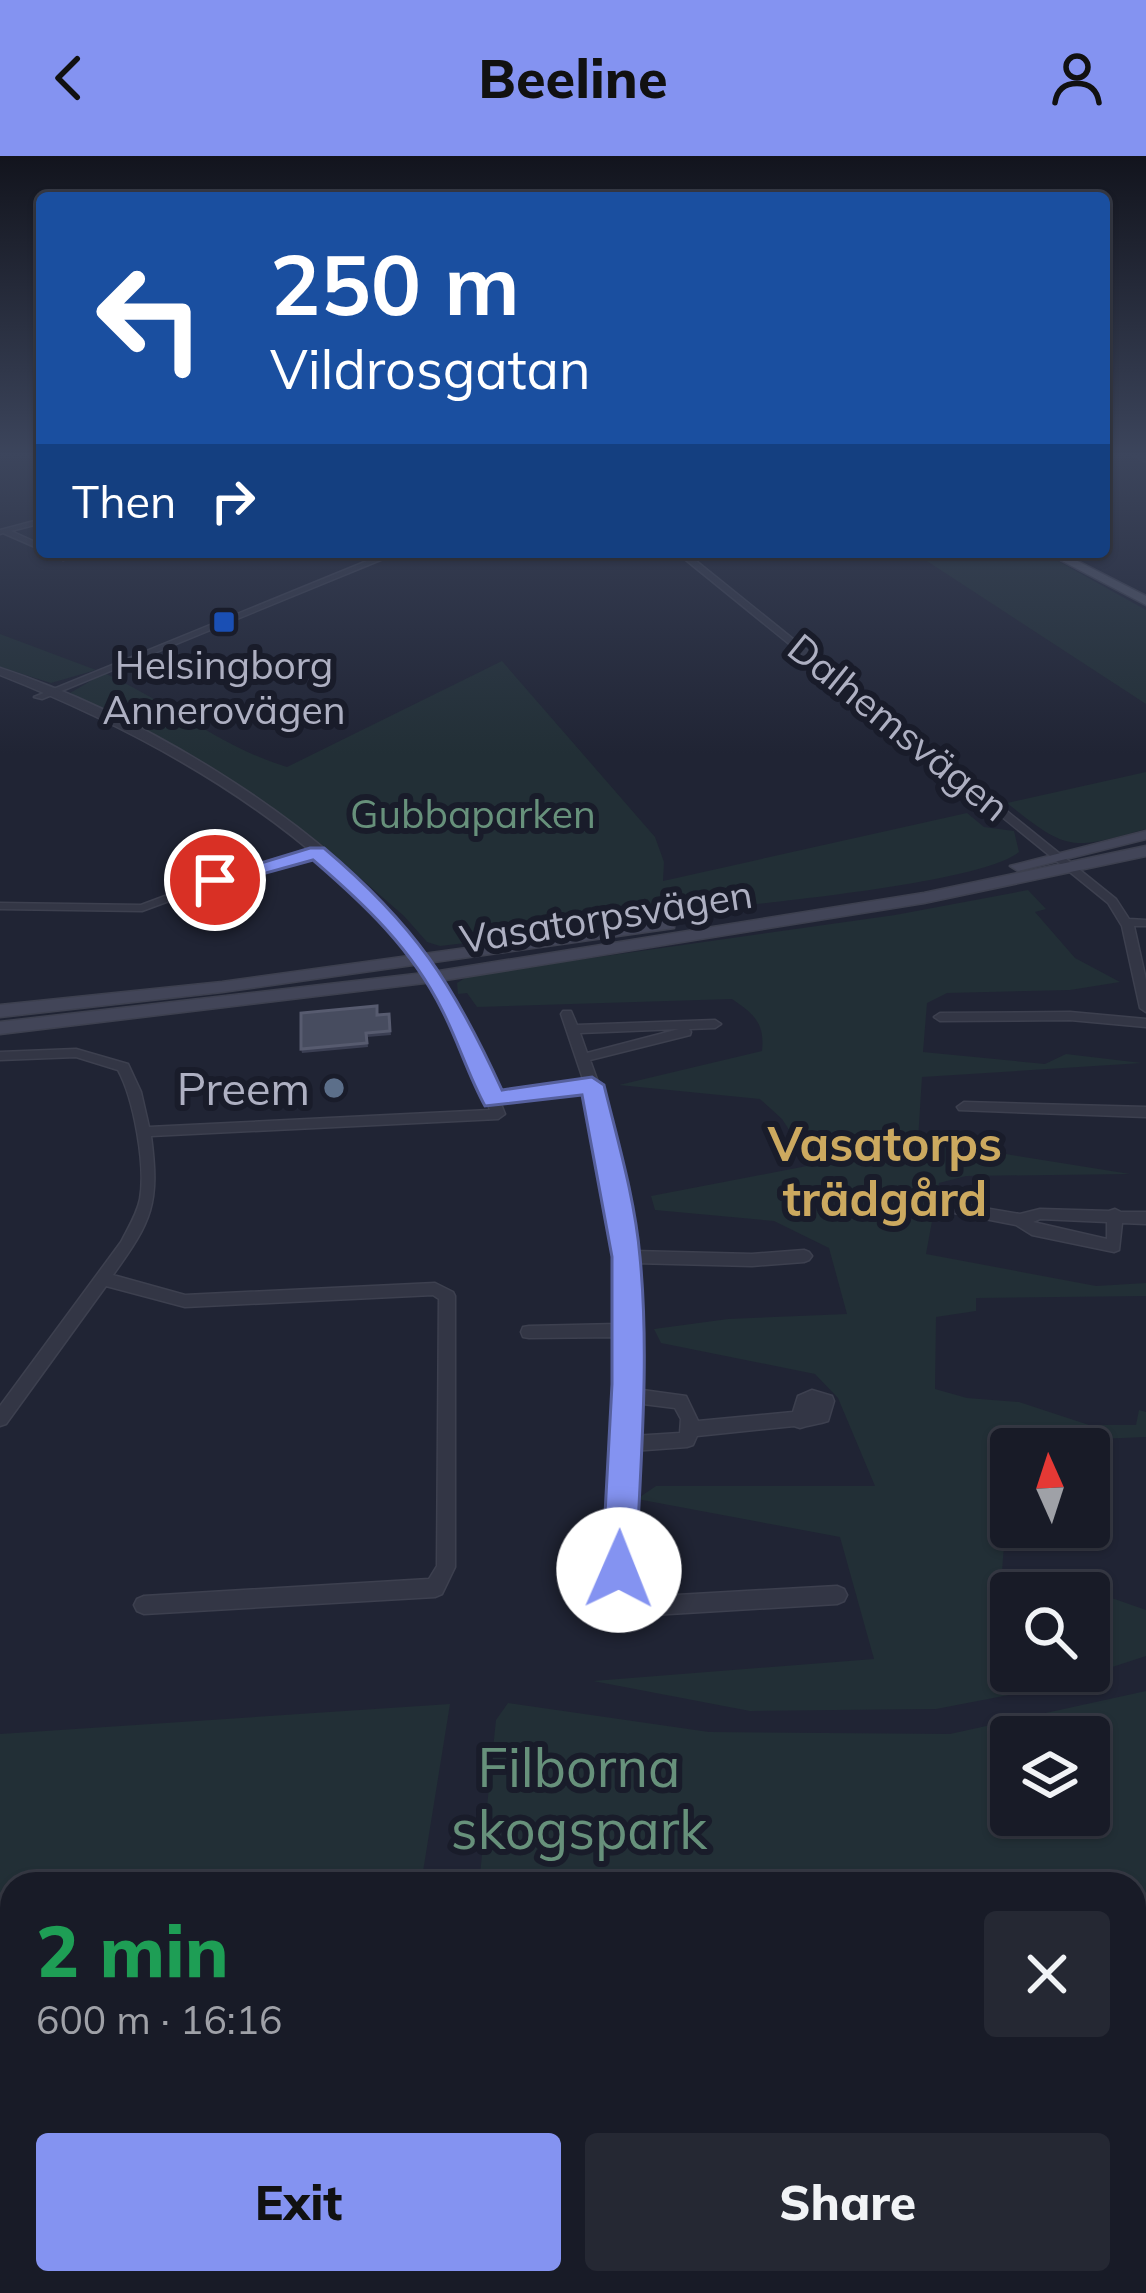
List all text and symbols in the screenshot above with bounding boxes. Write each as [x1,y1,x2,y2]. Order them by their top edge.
text: Beeline [478,44,668,112]
icon: back [36,45,102,111]
icon: person [1044,45,1110,111]
text: 250 m [270,231,520,336]
icon: left [72,240,228,396]
text: Vildrosgatan [270,335,591,403]
icon: right [200,468,266,534]
text: Then [72,473,176,529]
marker: Helsingborg Annerovägen [211,609,237,635]
street label: Dalhemsvägen [778,623,1020,831]
place label: Helsingborg Annerovägen [102,640,346,734]
park label: Gubbaparken [350,789,596,838]
pin [164,829,266,931]
icon: arrive [182,847,248,913]
street label: Vasatorpsvägen [456,869,756,963]
place label: Preem [177,1060,310,1116]
marker: Preem [321,1075,347,1101]
district label: Vasatorps trädgård [767,1113,1002,1228]
north arrow [990,1428,1110,1548]
map controls [990,1428,1110,1836]
position arrow [556,1507,682,1633]
button: search [990,1572,1110,1692]
button: layers [990,1716,1110,1836]
park label: Filborna skogspark [451,1733,708,1863]
text: 2 min [36,1905,229,1995]
button: close [984,1911,1110,2037]
text: 600 m · 16:16 [36,1995,282,2044]
button: Exit [36,2133,561,2271]
button: Share [585,2133,1110,2271]

